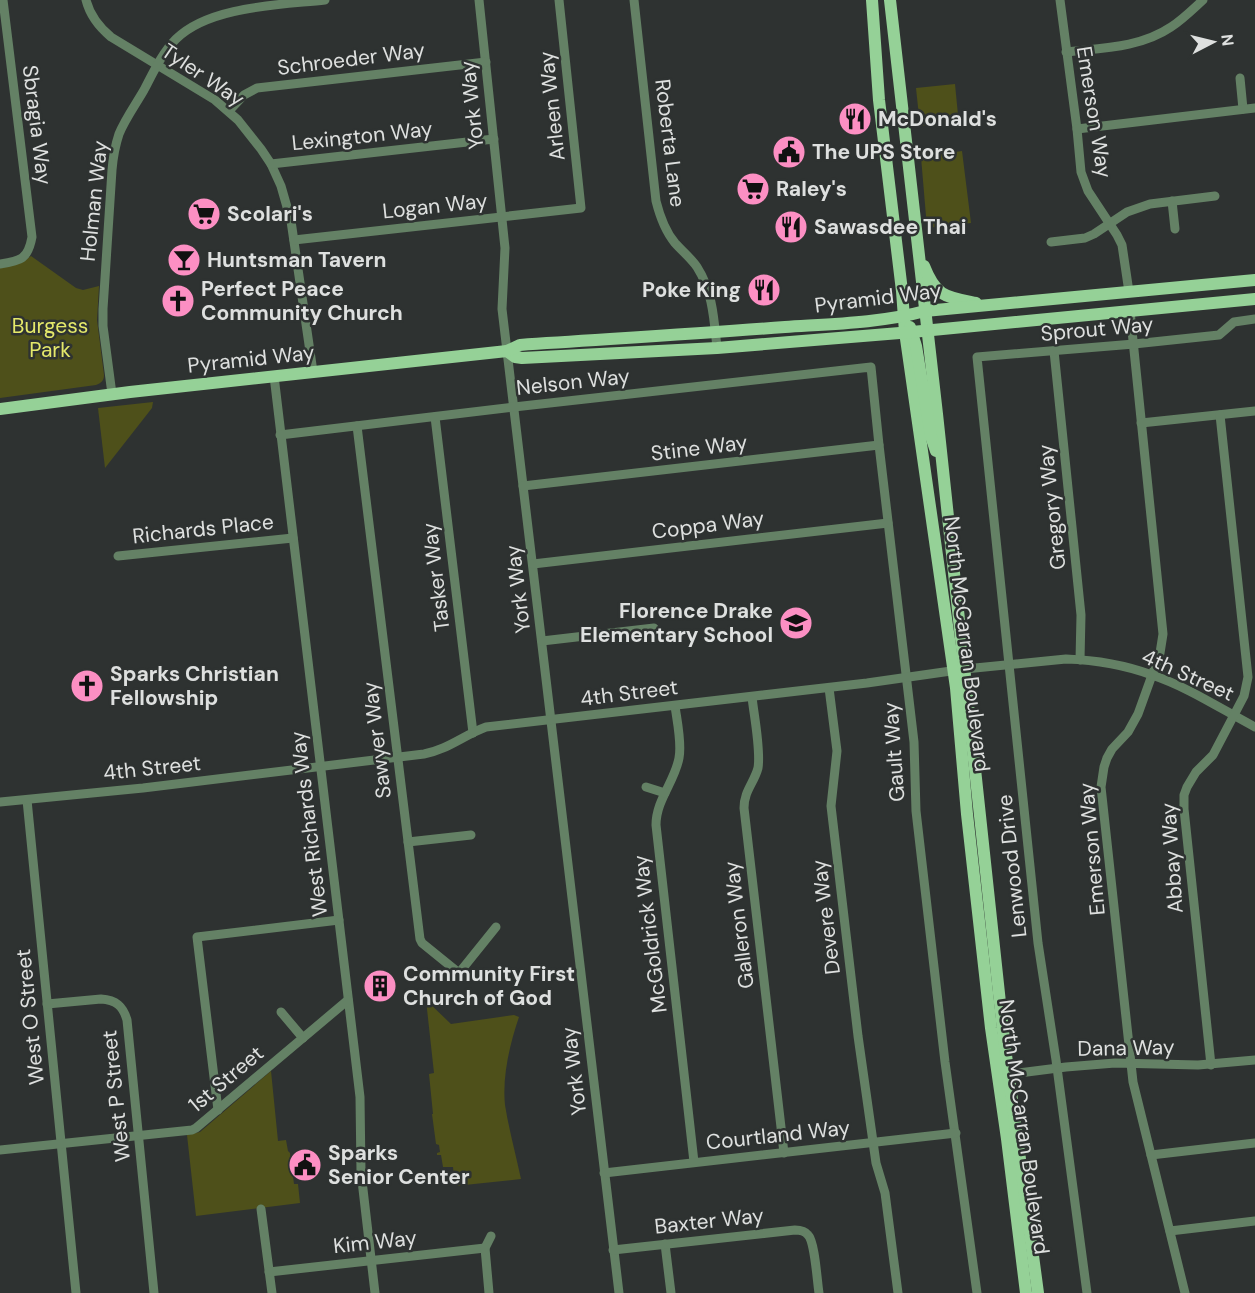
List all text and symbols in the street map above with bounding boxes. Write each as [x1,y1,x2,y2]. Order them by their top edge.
north arrow [1183,12,1243,72]
text: N [1216,33,1239,47]
street label: Schroeder Way [276,36,427,82]
street label: Tyler Way [156,37,250,113]
street label: Emerson Way [1070,44,1118,180]
street label: Arleen Way [532,50,572,162]
street label: York Way [453,59,491,151]
street label: Sbragia Way [16,64,58,187]
street label: Roberta Lane [648,77,692,209]
restaurant icon: McDonald's [837,101,873,137]
place label: McDonald's [878,105,997,133]
street label: Lexington Way [290,115,434,157]
public building icon: The UPS Store [771,134,807,170]
place label: The UPS Store [812,138,955,166]
street label: Holman Way [74,139,114,263]
supermarket icon: Raley's [735,171,771,207]
place label: Raley's [776,175,847,203]
street label: Logan Way [381,187,489,225]
supermarket icon: Scolari's [186,196,222,232]
place label: Scolari's [227,200,313,228]
restaurant icon: Sawasdee Thai [773,209,809,245]
place label: Sawasdee Thai [814,213,967,241]
bar icon: Huntsman Tavern [166,242,202,278]
place label: Huntsman Tavern [207,246,386,274]
restaurant icon: Poke King [746,272,782,308]
place label: Perfect Peace Community Church [201,275,403,327]
place label: Poke King [642,276,741,304]
street label: Pyramid Way [813,276,943,320]
church icon: Perfect Peace Community Church [160,283,196,319]
street label: Sprout Way [1039,310,1155,348]
park label: Burgess Park [12,312,88,364]
street label: Pyramid Way [186,338,316,380]
street label: Nelson Way [515,362,631,402]
street label: Stine Way [649,428,749,468]
street label: Gregory Way [1031,443,1073,571]
street label: Coppa Way [650,504,766,546]
street label: Richards Place [131,508,275,550]
street label: North McCarran Boulevard [937,515,997,773]
street label: Tasker Way [415,521,457,633]
street label: York Way [499,543,537,635]
place label: Florence Drake Elementary School [580,597,773,649]
school or university icon: Florence Drake Elementary School [778,605,814,641]
street label: 4th Street [1137,642,1239,708]
place label: Sparks Christian Fellowship [110,660,279,712]
church icon: Sparks Christian Fellowship [69,668,105,704]
street label: 4th Street [579,673,679,713]
street label: Sawyer Way [356,680,398,800]
street label: Gault Way [877,701,911,803]
street label: West Richards Way [284,729,334,918]
street label: 4th Street [102,749,202,787]
street label: Emerson Way [1072,781,1112,916]
street label: Lenwood Drive [991,793,1033,939]
street label: Abbay Way [1154,801,1190,914]
street label: McGoldrick Way [626,853,674,1015]
street label: Devere Way [805,858,847,976]
street label: Galleron Way [717,859,761,990]
street label: West O Street [9,948,51,1086]
place label: Community First Church of God [403,960,575,1012]
building icon: Community First Church of God [362,968,398,1004]
street label: North McCarran Boulevard [992,998,1056,1256]
street label: York Way [555,1025,593,1117]
street label: West P Street [95,1029,137,1163]
street label: Dana Way [1077,1033,1175,1063]
street label: 1st Street [183,1039,269,1119]
street label: Courtland Way [705,1113,852,1156]
place label: Sparks Senior Center [328,1139,470,1191]
public building icon: Sparks Senior Center [287,1147,323,1183]
street label: Baxter Way [653,1201,765,1241]
street label: Kim Way [332,1224,418,1260]

